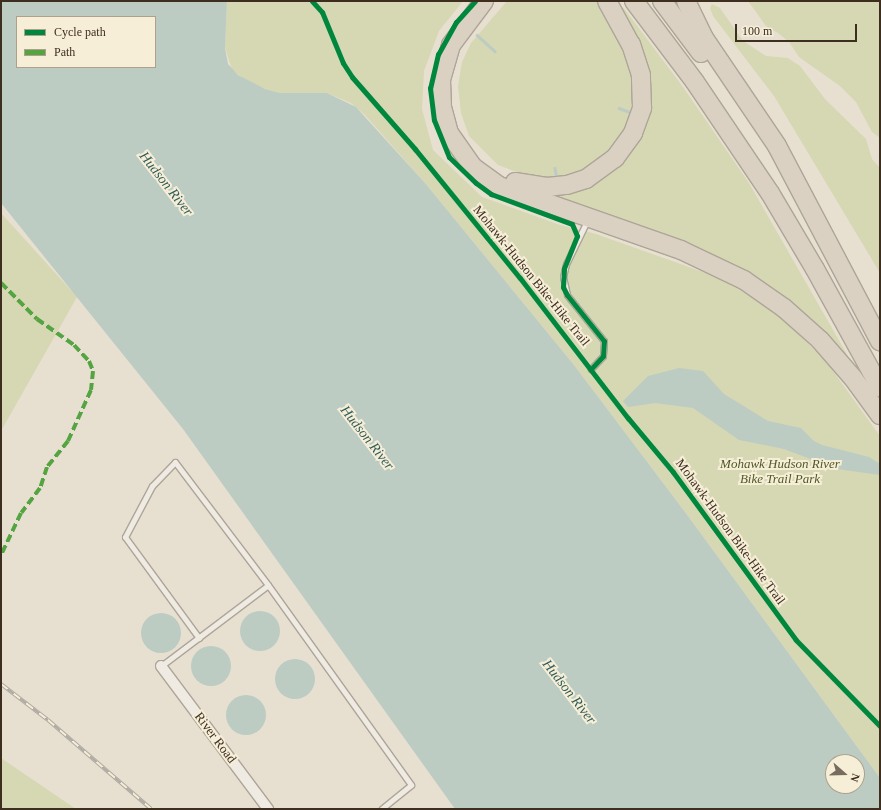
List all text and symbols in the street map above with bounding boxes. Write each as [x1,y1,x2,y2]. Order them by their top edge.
legend [16,16,156,68]
scale bar [737,16,859,42]
text: 100 m [742,24,772,38]
text: Cycle path [54,25,106,39]
text: Path [54,45,75,59]
water label: Hudson River [136,148,196,220]
street label: Mohawk-Hudson Bike-Hike Trail [469,203,593,349]
water label: Hudson River [337,402,397,474]
street label: Mohawk-Hudson Bike-Hike Trail [672,456,788,608]
park label: Mohawk Hudson River Bike Trail Park [720,457,840,488]
water label: Hudson River [539,656,599,728]
street label: River Road [191,710,239,766]
north arrow [825,754,865,794]
text: N [848,772,862,784]

